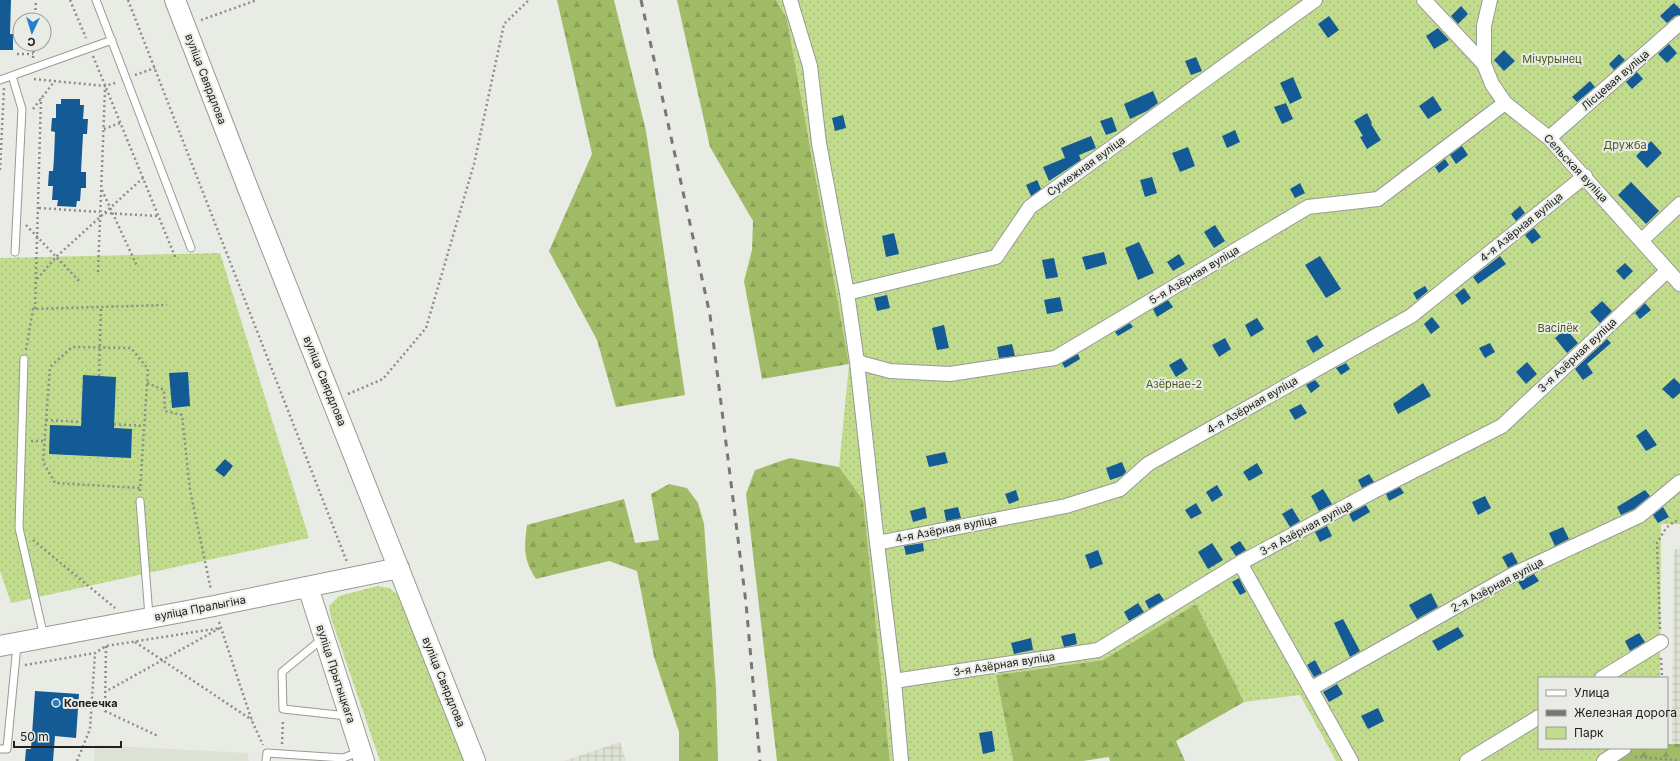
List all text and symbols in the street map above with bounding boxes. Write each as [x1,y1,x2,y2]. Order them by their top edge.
north arrow [12,12,52,52]
street label: вуліца Свярдлова [182,32,230,126]
text: С [27,35,36,49]
street label: Лісцевая вуліца [1578,47,1652,113]
park label: Мічурынец [1522,52,1582,66]
street label: Сельская вуліца [1541,131,1611,205]
street label: Сумежная вуліца [1044,133,1128,199]
park label: Дружба [1603,138,1647,152]
street label: 4-я Азёрная вуліца [1477,189,1565,265]
street label: 5-я Азёрная вуліца [1146,243,1242,307]
street label: 3-я Азёрная вуліца [1535,315,1619,395]
park label: Васілёк [1537,321,1579,335]
street label: вуліца Свярдлова [301,334,349,428]
street label: 4-я Азёрная вуліца [1204,373,1300,437]
park label: Азёрнае-2 [1146,377,1202,391]
street label: 3-я Азёрная вуліца [1257,498,1355,558]
street label: 4-я Азёрная вуліца [894,512,998,546]
street label: 2-я Азёрная вуліца [1448,555,1546,615]
street label: вуліца Пралыгіна [153,592,247,624]
street label: вуліца Прытыцкага [313,623,359,725]
street label: вуліца Свярдлова [420,635,468,729]
street label: 3-я Азёрная вуліца [952,649,1056,679]
legend [1538,677,1668,749]
text: Улица [1574,685,1609,700]
place label: Копеечка [64,696,118,710]
marker: Копеечка [51,698,61,708]
text: Железная дорога [1574,705,1677,720]
scale bar [14,723,121,749]
text: Парк [1574,725,1604,740]
text: 50 m [20,729,49,744]

